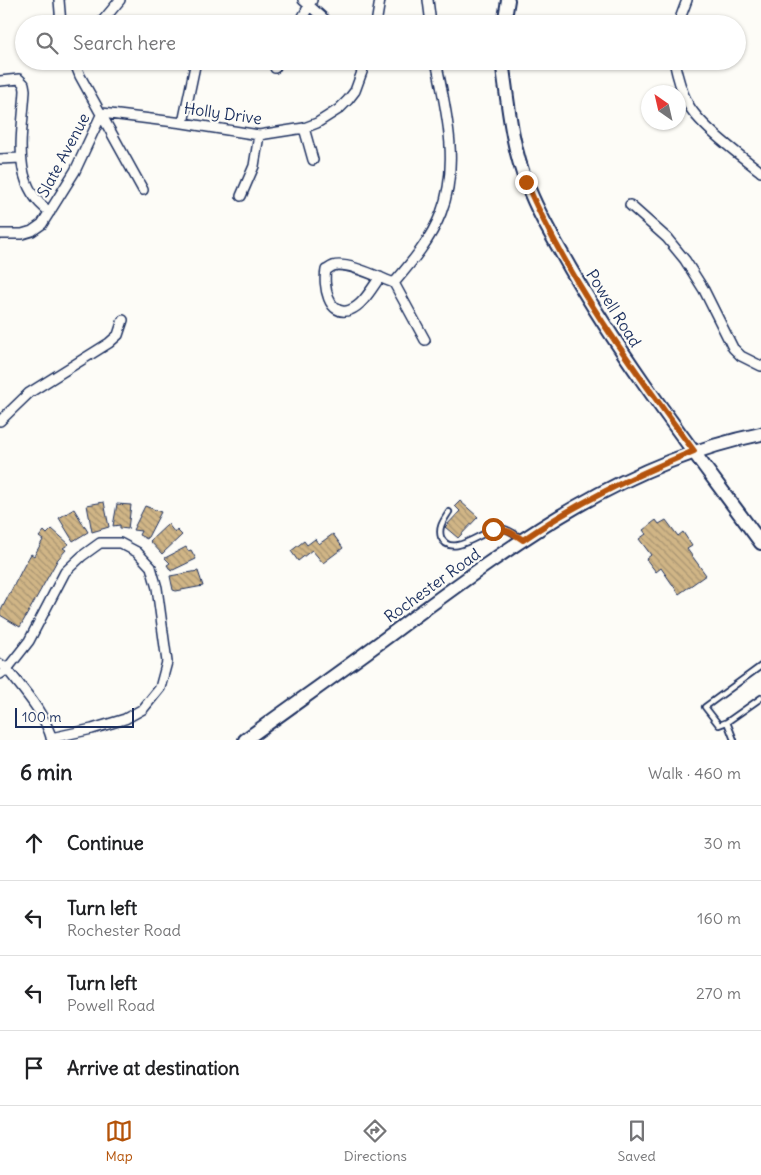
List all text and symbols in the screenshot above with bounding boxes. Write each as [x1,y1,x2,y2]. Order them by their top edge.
search box [15,15,746,70]
icon: search [33,29,61,57]
text: Search here [73,31,176,55]
north arrow [641,85,686,130]
street label: Holly Drive [183,98,263,128]
street label: Slate Avenue [32,109,94,201]
route end [515,171,538,194]
street label: Powell Road [582,265,646,351]
route start [482,518,505,541]
street label: Rochester Road [380,543,484,627]
scale bar [15,705,134,728]
text: 100 m [22,708,62,726]
text: 6 min [20,759,72,786]
text: Walk · 460 m [648,763,741,783]
icon: ahead [20,829,48,857]
text: Continue [67,831,144,855]
text: 30 m [704,833,741,853]
text: Turn left [67,896,137,920]
icon: left [20,904,48,932]
text: 160 m [697,908,741,928]
text: Rochester Road [67,920,181,940]
text: Turn left [67,971,137,995]
icon: left [20,979,48,1007]
text: 270 m [696,983,741,1003]
text: Powell Road [67,995,155,1015]
icon: arrive [20,1054,48,1082]
text: Arrive at destination [67,1056,240,1080]
tab: Map [105,1117,133,1165]
tab: Directions [344,1117,407,1165]
tab: Saved [617,1117,656,1165]

